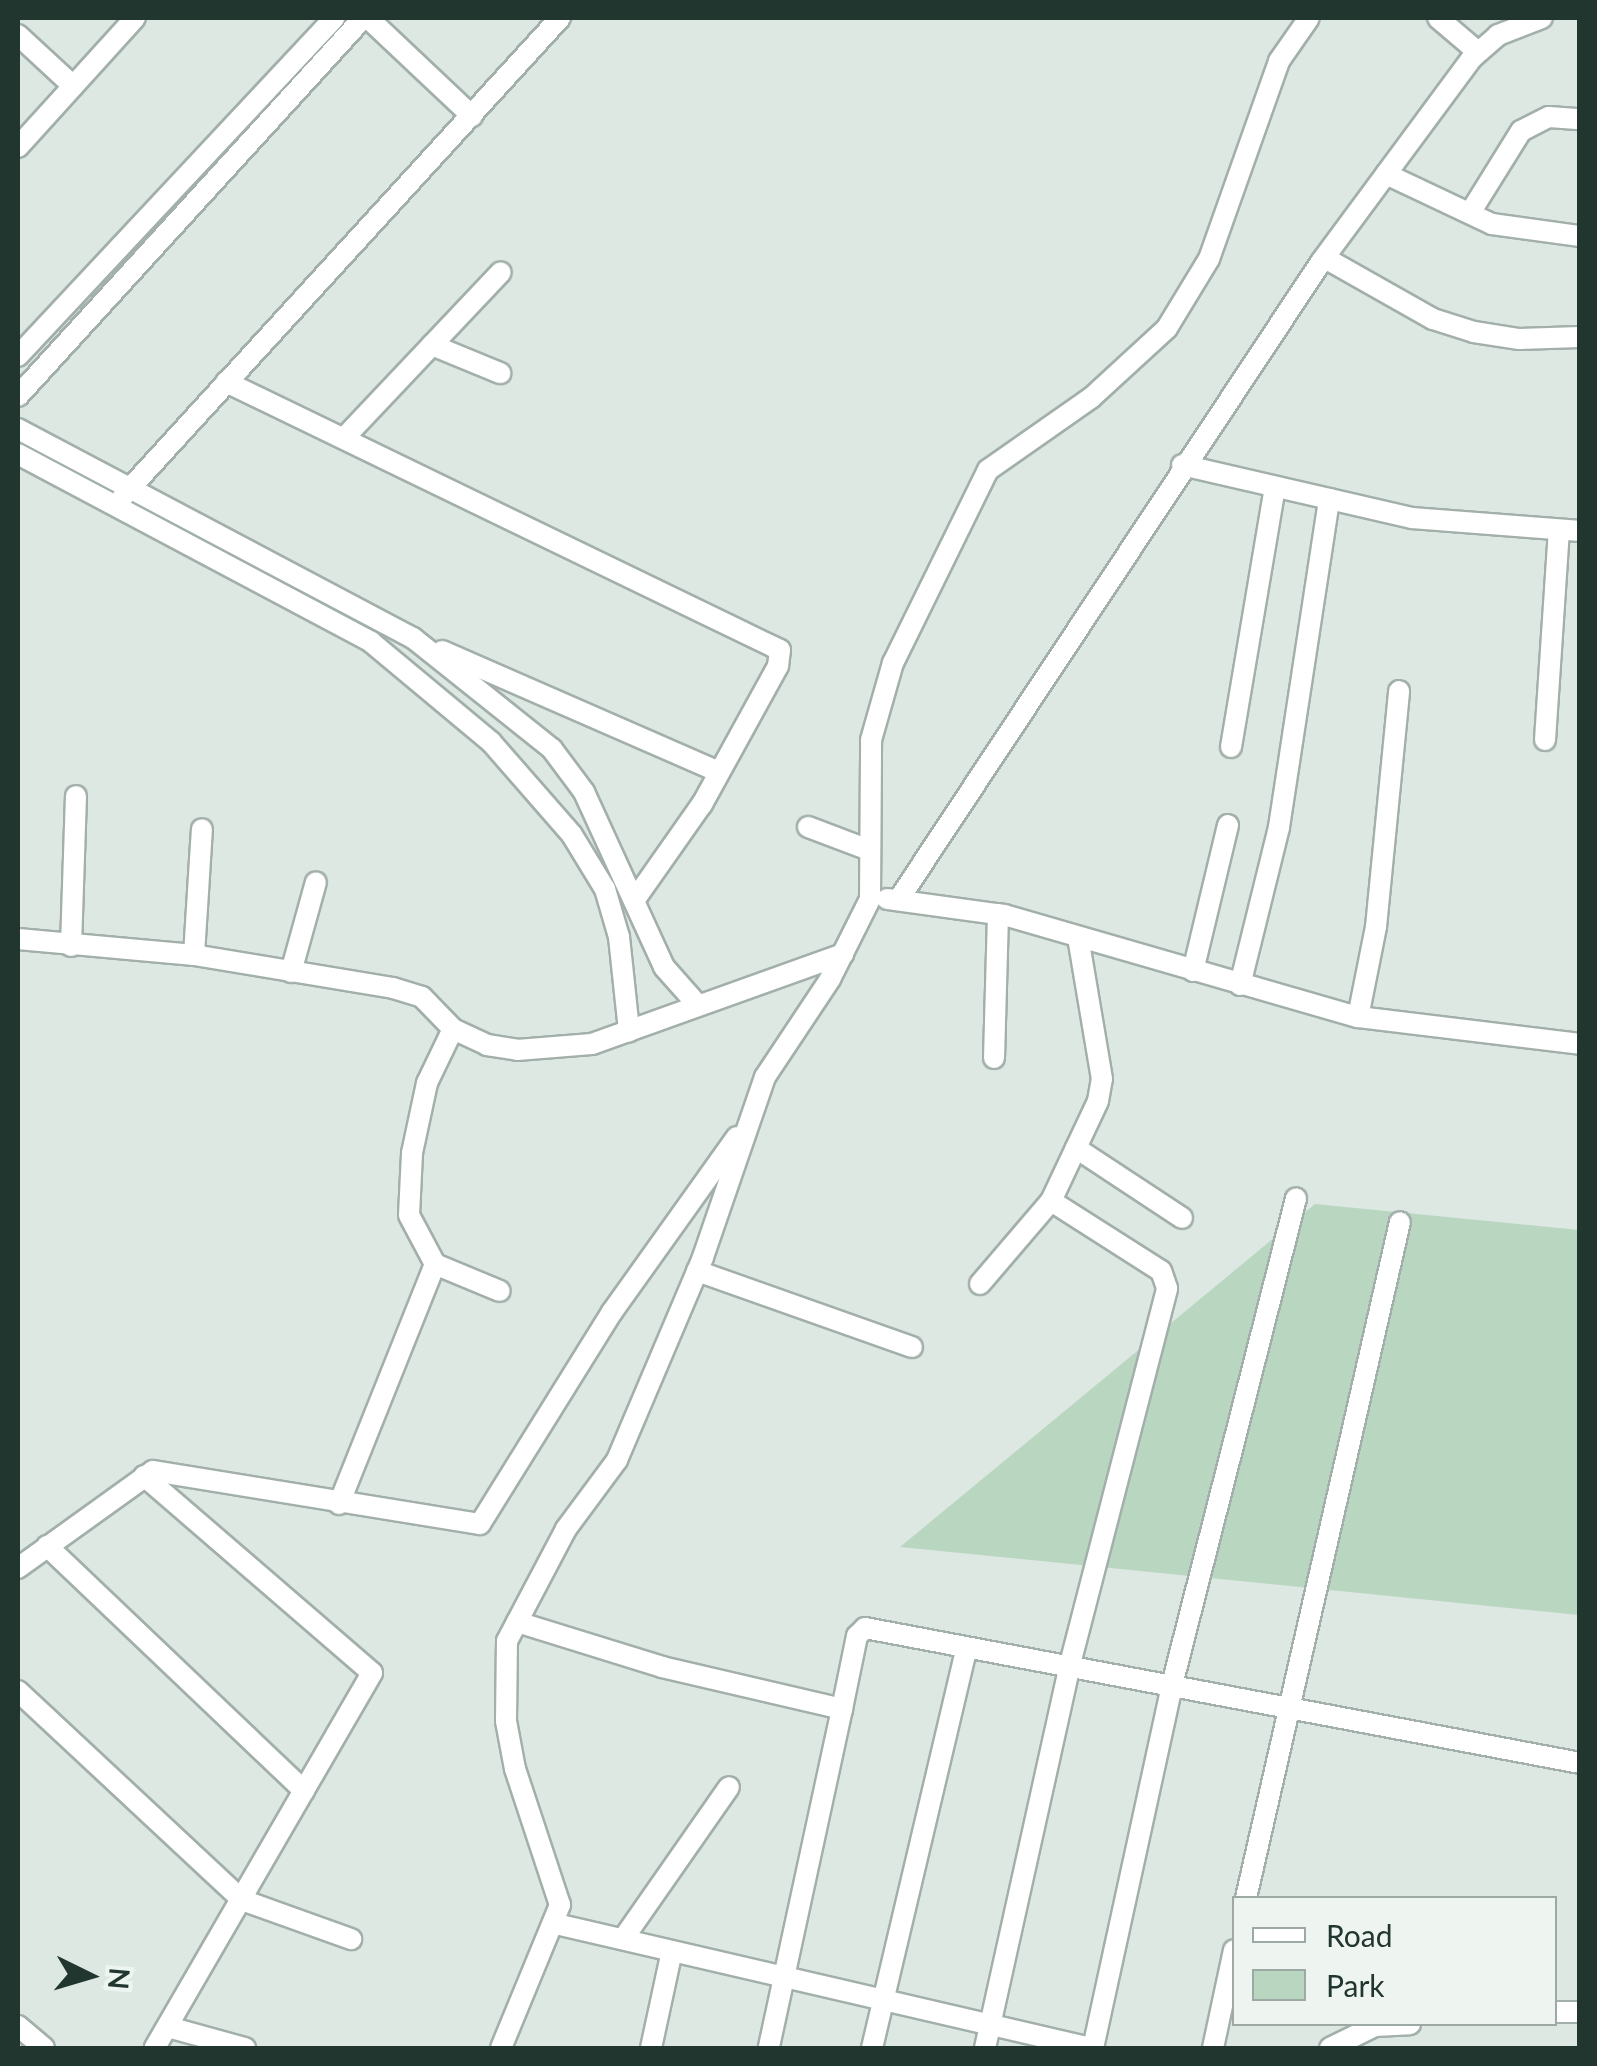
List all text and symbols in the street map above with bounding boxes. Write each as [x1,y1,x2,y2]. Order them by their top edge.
legend [1232,1896,1557,2026]
text: Road [1326,1917,1393,1953]
north arrow [40,1926,140,2026]
text: N [102,1966,138,1991]
text: Park [1326,1967,1385,2003]

